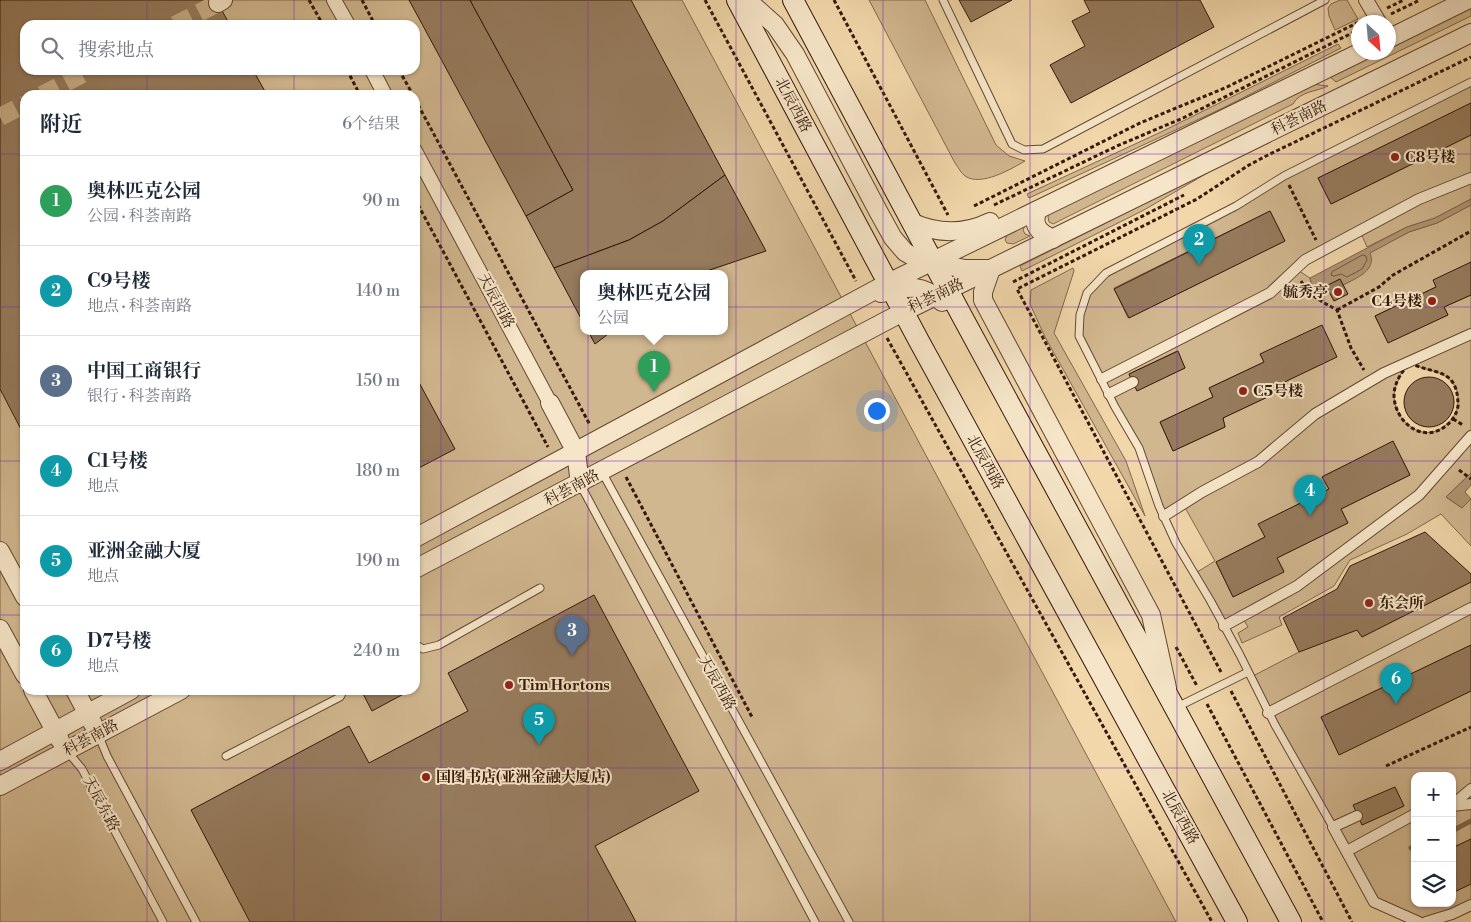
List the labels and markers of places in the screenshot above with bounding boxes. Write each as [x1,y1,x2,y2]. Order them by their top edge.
place label: C8号楼 [1405,148,1455,167]
marker: C8号楼 [1389,151,1401,163]
pin: 2 [1183,224,1215,265]
place label: 毓秀亭 [1283,283,1328,302]
marker: 毓秀亭 [1332,286,1344,298]
place label: C4号楼 [1371,292,1422,311]
marker: C4号楼 [1426,295,1438,307]
pin: 1 [638,351,670,392]
place label: C5号楼 [1253,382,1303,401]
marker: C5号楼 [1237,385,1249,397]
pin: 4 [1294,475,1326,516]
place label: 东会所 [1379,594,1424,613]
marker: 东会所 [1363,597,1375,609]
pin: 3 [556,615,588,656]
pin: 6 [1380,663,1412,704]
place label: Tim Hortons [519,676,610,695]
marker: Tim Hortons [503,679,515,691]
pin: 5 [523,704,555,745]
place label: 国图书店(亚洲金融大厦店) [436,768,611,787]
marker: 国图书店(亚洲金融大厦店) [420,771,432,783]

